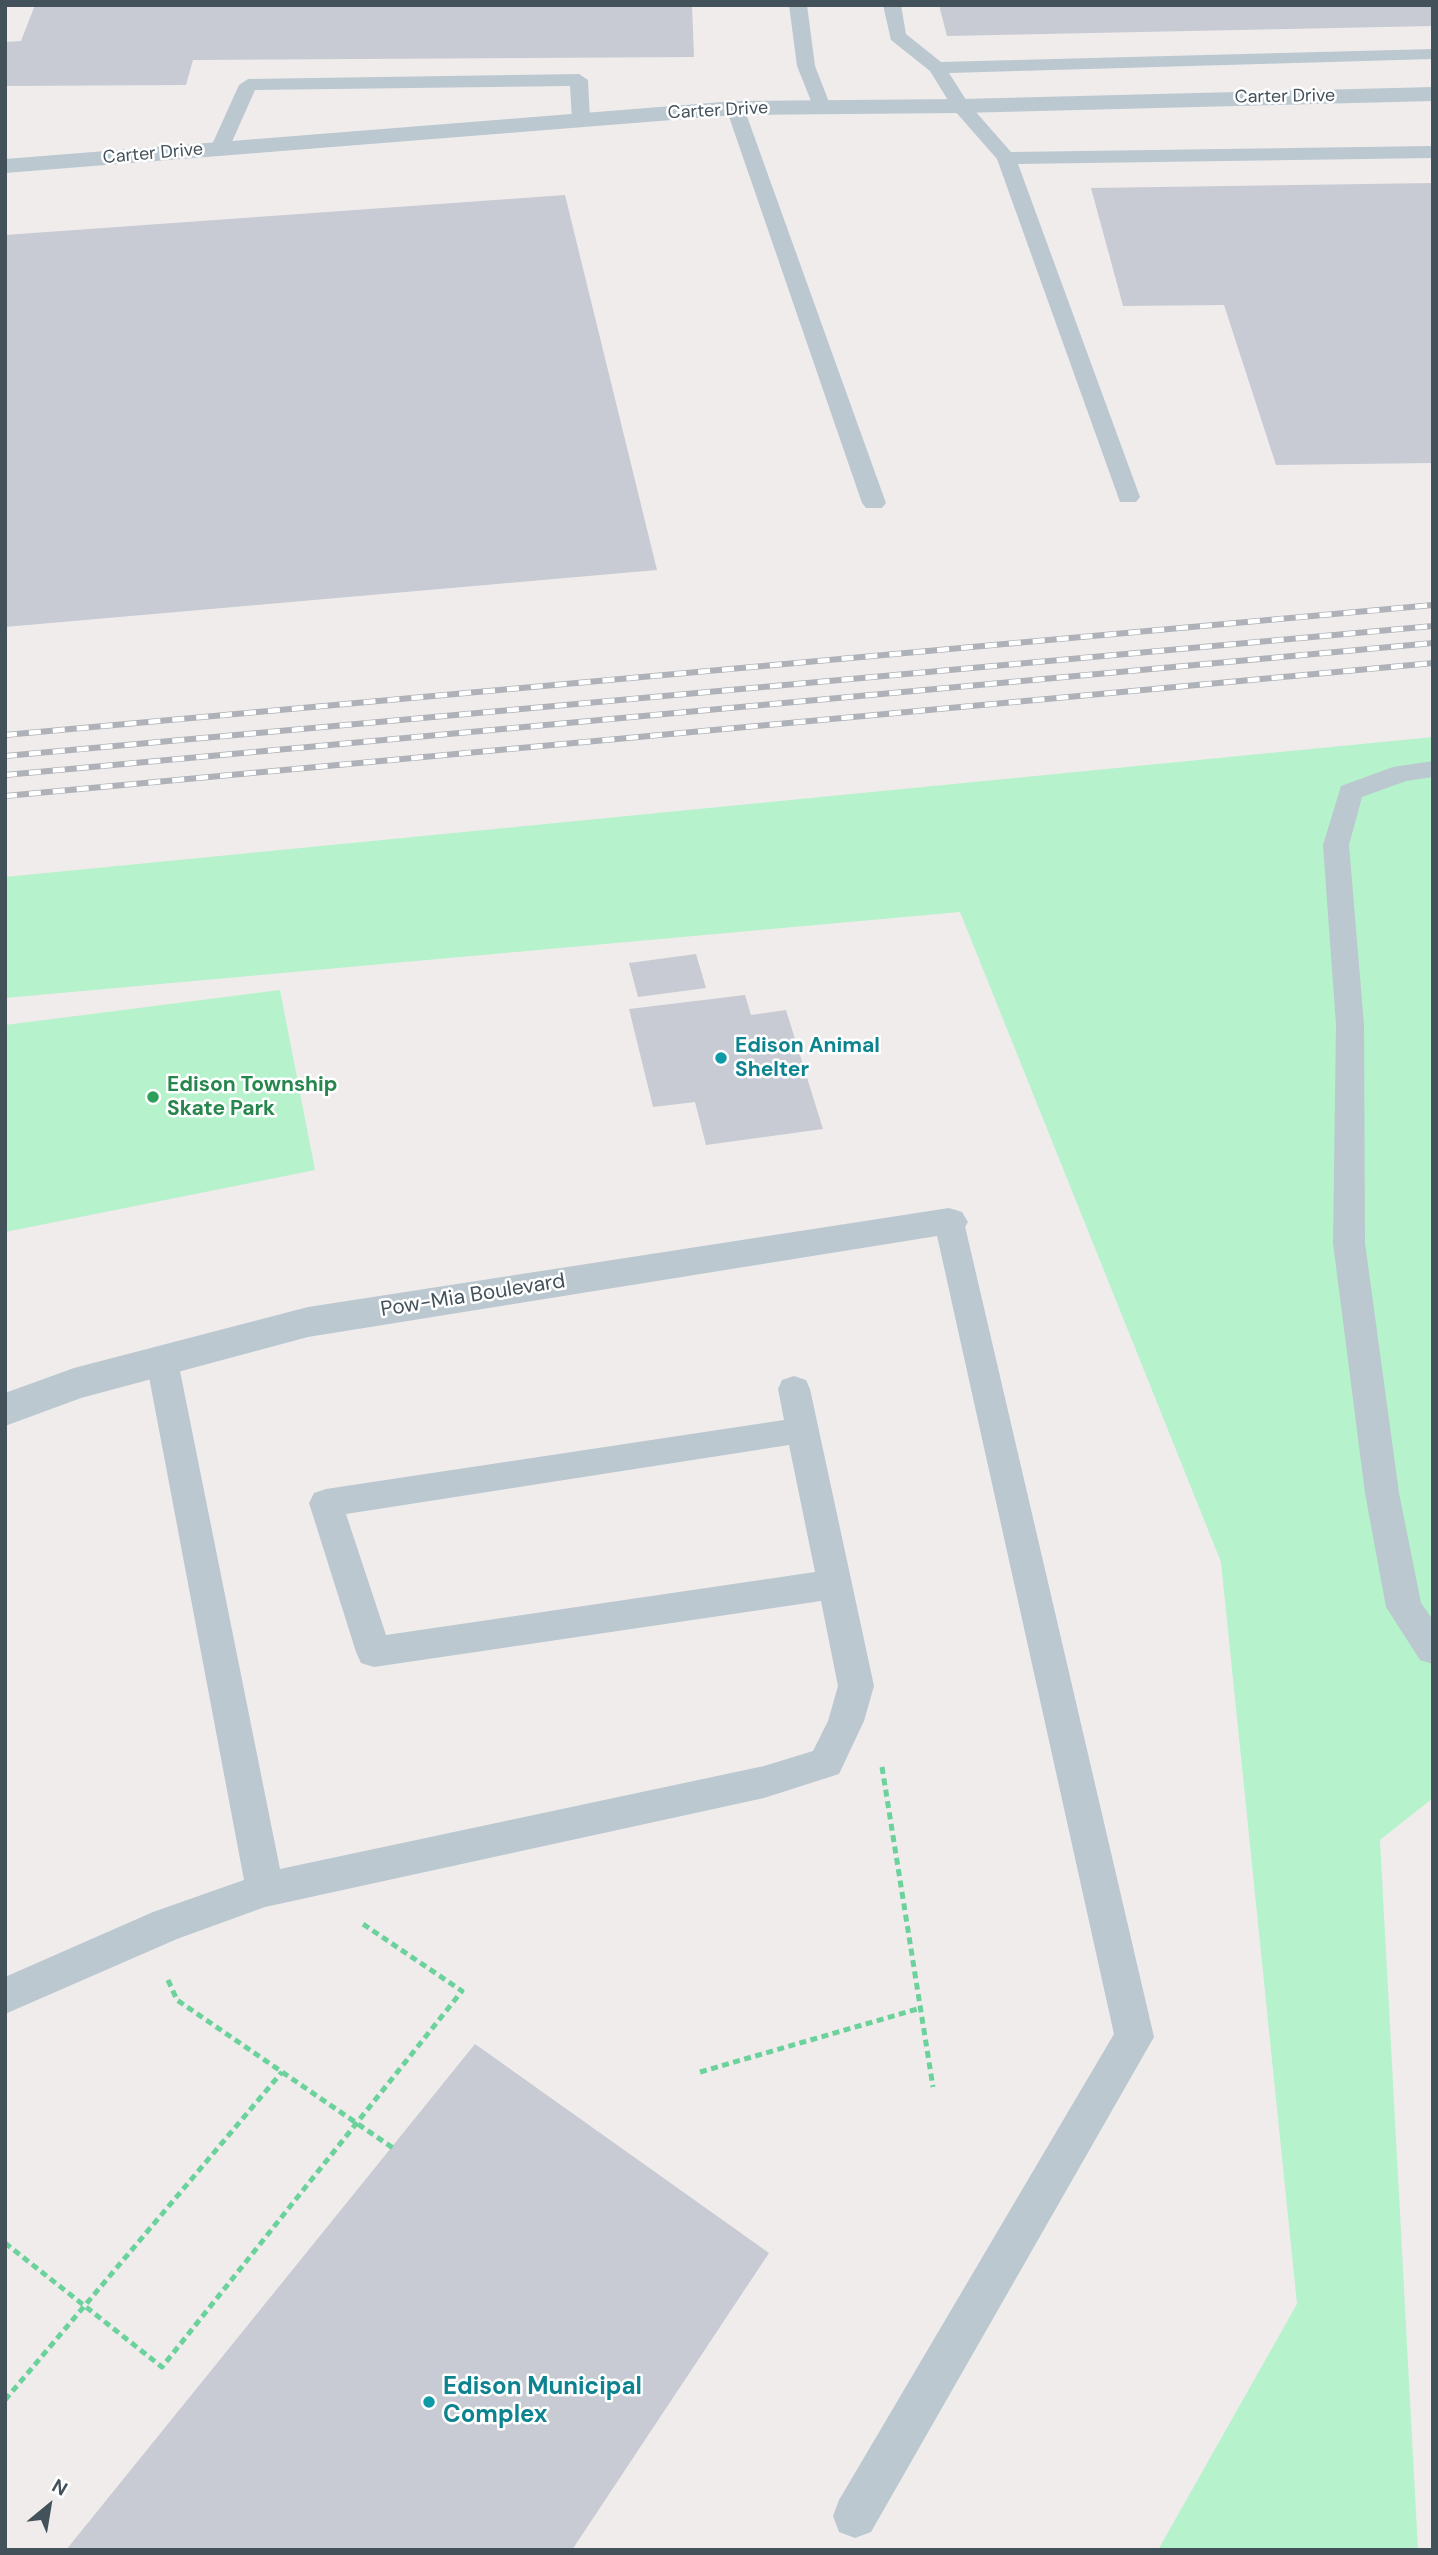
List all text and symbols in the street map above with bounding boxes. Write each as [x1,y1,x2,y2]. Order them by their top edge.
street label: Carter Drive [1235,85,1335,109]
street label: Carter Drive [667,98,769,124]
street label: Carter Drive [102,139,204,169]
place label: Edison Animal Shelter [735,1033,880,1083]
marker: Edison Animal Shelter [713,1050,729,1066]
place label: Edison Township Skate Park [167,1072,338,1122]
marker: Edison Township Skate Park [145,1089,161,1105]
street label: Pow-Mia Boulevard [379,1269,567,1323]
place label: Edison Municipal Complex [443,2374,642,2430]
marker: Edison Municipal Complex [421,2394,437,2410]
north arrow [14,2471,84,2541]
text: N [47,2473,72,2502]

